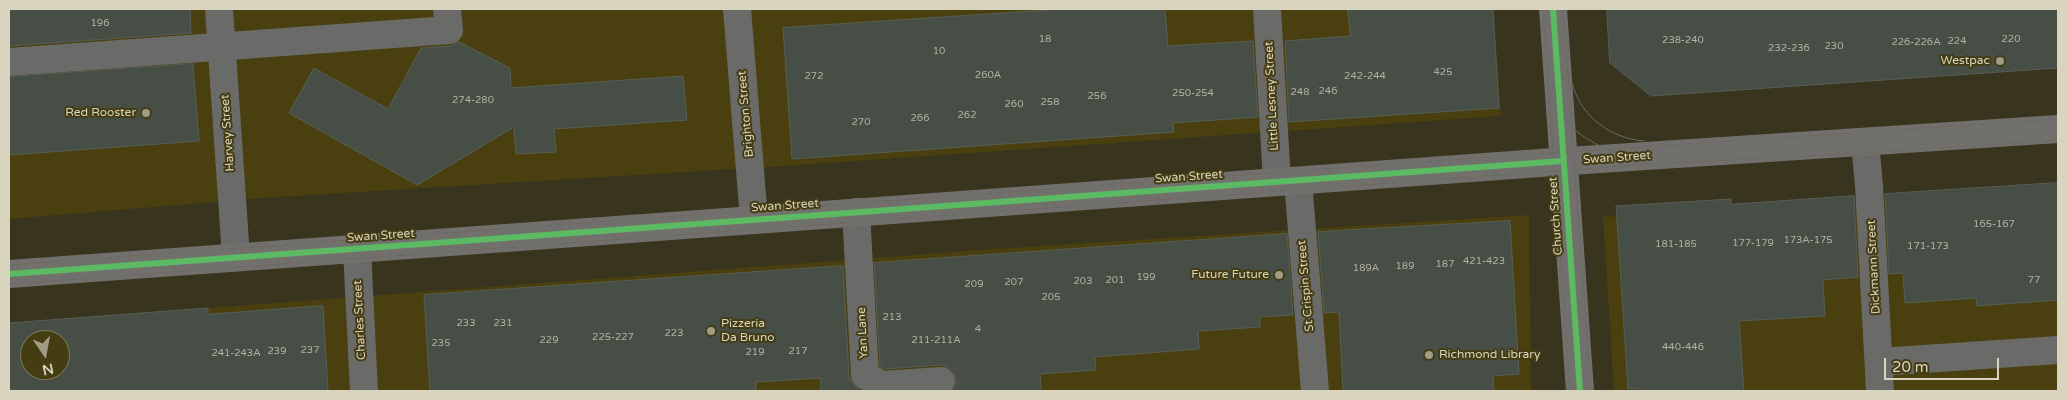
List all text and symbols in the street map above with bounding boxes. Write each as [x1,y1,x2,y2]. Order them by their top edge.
house number: 196 [91,17,109,29]
house number: 18 [1039,33,1051,45]
house number: 220 [2002,33,2020,45]
house number: 238-240 [1662,34,1704,46]
house number: 224 [1948,35,1966,47]
house number: 226-226A [1891,36,1941,48]
house number: 230 [1825,40,1843,52]
street label: Little Lesney Street [1262,41,1282,151]
house number: 232-236 [1768,42,1810,54]
house number: 10 [933,45,945,57]
place label: Westpac [1941,54,1990,68]
marker: Westpac [1994,55,2006,67]
house number: 425 [1434,66,1452,78]
house number: 260A [975,69,1001,81]
street label: Brighton Street [735,70,757,158]
house number: 272 [805,70,823,82]
house number: 242-244 [1344,70,1386,82]
house number: 246 [1319,85,1337,97]
house number: 248 [1291,86,1309,98]
house number: 250-254 [1172,87,1214,99]
house number: 256 [1088,90,1106,102]
street label: Harvey Street [218,94,238,172]
house number: 274-280 [452,94,494,106]
house number: 258 [1041,96,1059,108]
house number: 260 [1005,98,1023,110]
place label: Red Rooster [65,106,136,120]
marker: Red Rooster [140,107,152,119]
house number: 262 [958,109,976,121]
house number: 266 [911,112,929,124]
house number: 270 [852,116,870,128]
street label: Swan Street [1583,148,1651,168]
street label: Swan Street [1155,167,1223,187]
street label: Church Street [1546,176,1566,256]
street label: Swan Street [751,196,819,216]
house number: 165-167 [1973,218,2015,230]
street label: Dickmann Street [1864,219,1884,315]
street label: Swan Street [347,226,415,246]
house number: 173A-175 [1783,234,1833,246]
house number: 177-179 [1732,237,1774,249]
house number: 181-185 [1655,238,1697,250]
street label: St Crispin Street [1295,240,1317,332]
house number: 171-173 [1907,240,1949,252]
house number: 421-423 [1463,255,1505,267]
house number: 187 [1436,258,1454,270]
house number: 189 [1396,260,1414,272]
house number: 189A [1353,262,1379,274]
place label: Future Future [1191,268,1269,282]
marker: Future Future [1273,269,1285,281]
house number: 199 [1137,271,1155,283]
house number: 201 [1106,274,1124,286]
house number: 77 [2028,274,2040,286]
house number: 203 [1074,275,1092,287]
house number: 207 [1005,276,1023,288]
house number: 209 [965,278,983,290]
street label: Charles Street [351,280,369,360]
house number: 205 [1042,291,1060,303]
street label: Yan Lane [854,307,872,359]
house number: 213 [883,311,901,323]
house number: 233 [457,317,475,329]
house number: 231 [494,317,512,329]
place label: Pizzeria Da Bruno [721,317,774,345]
house number: 4 [975,323,981,335]
marker: Pizzeria Da Bruno [705,325,717,337]
house number: 223 [665,327,683,339]
north arrow [20,330,70,380]
house number: 225-227 [592,331,634,343]
house number: 229 [540,334,558,346]
house number: 211-211A [911,334,961,346]
house number: 235 [432,337,450,349]
house number: 440-446 [1662,341,1704,353]
house number: 237 [301,344,319,356]
house number: 239 [268,345,286,357]
house number: 217 [789,345,807,357]
house number: 219 [746,346,764,358]
house number: 241-243A [211,347,261,359]
place label: Richmond Library [1439,348,1540,362]
scale bar [1887,348,2002,380]
marker: Richmond Library [1423,349,1435,361]
text: 20 m [1892,358,1929,376]
text: N [41,360,55,379]

